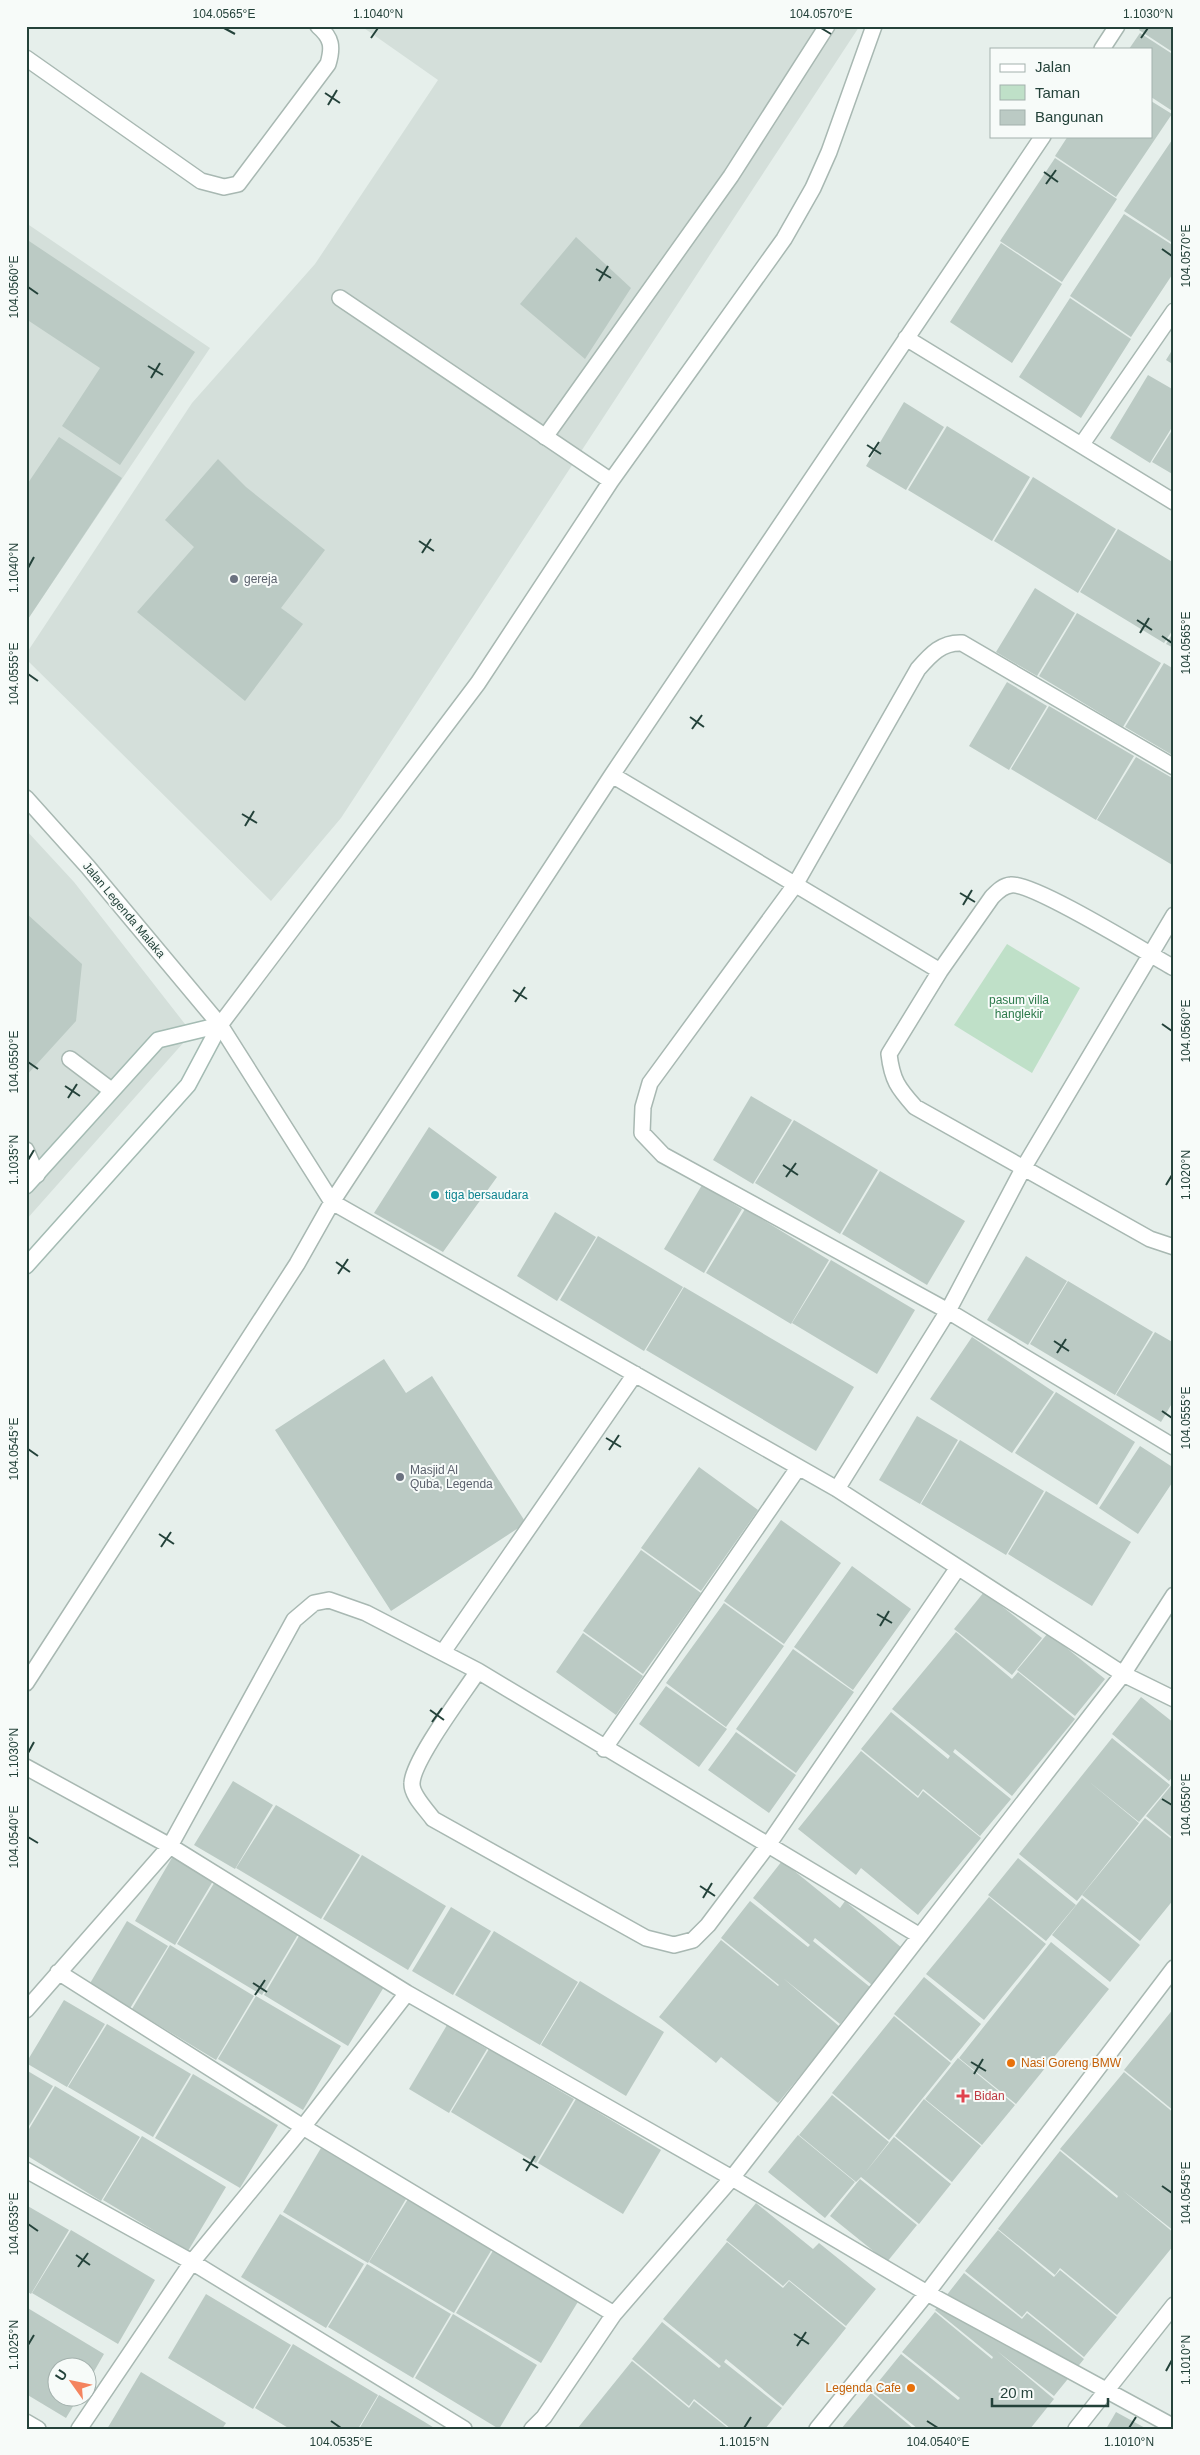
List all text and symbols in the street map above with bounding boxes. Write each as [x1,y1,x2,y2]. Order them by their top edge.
text: 104.0565°E [193,7,255,21]
text: 1.1040°N [353,7,403,21]
text: 104.0570°E [790,7,852,21]
text: 1.1030°N [1123,7,1173,21]
legend [990,48,1152,138]
text: Jalan [1035,58,1071,75]
text: Taman [1035,84,1080,101]
text: Bangunan [1035,108,1103,125]
text: 104.0570°E [1179,225,1193,287]
text: 104.0560°E [7,256,21,318]
text: 1.1040°N [7,543,21,593]
place label: gereja [244,572,278,586]
marker: gereja [228,573,240,585]
text: 104.0565°E [1179,612,1193,674]
text: 104.0555°E [7,643,21,705]
street label: Jalan Legenda Malaka [80,859,168,961]
park label: pasum villa hanglekir [989,993,1049,1021]
text: 104.0560°E [1179,1000,1193,1062]
text: 104.0550°E [7,1031,21,1093]
text: 1.1035°N [7,1135,21,1185]
text: 1.1020°N [1179,1150,1193,1200]
place label: tiga bersaudara [445,1188,529,1202]
marker: tiga bersaudara [429,1189,441,1201]
text: 104.0555°E [1179,1387,1193,1449]
text: 104.0545°E [7,1418,21,1480]
place label: Masjid Al Quba, Legenda [410,1463,493,1491]
marker: Masjid Al Quba, Legenda [394,1471,406,1483]
text: 1.1030°N [7,1728,21,1778]
text: 104.0550°E [1179,1774,1193,1836]
text: 104.0540°E [7,1806,21,1868]
place label: Nasi Goreng BMW [1021,2056,1122,2070]
marker: Nasi Goreng BMW [1005,2057,1017,2069]
marker: Bidan [956,2089,970,2103]
place label: Bidan [974,2089,1005,2103]
text: 104.0545°E [1179,2162,1193,2224]
text: 104.0535°E [7,2193,21,2255]
text: 1.1025°N [7,2320,21,2370]
text: 1.1010°N [1179,2335,1193,2385]
north arrow [48,2358,98,2408]
text: U [52,2366,71,2384]
scale bar [992,2375,1109,2407]
place label: Legenda Cafe [826,2381,901,2395]
marker: Legenda Cafe [905,2382,917,2394]
text: 20 m [1000,2384,1033,2401]
text: 104.0535°E [310,2435,372,2449]
text: 1.1015°N [719,2435,769,2449]
text: 104.0540°E [907,2435,969,2449]
text: 1.1010°N [1104,2435,1154,2449]

